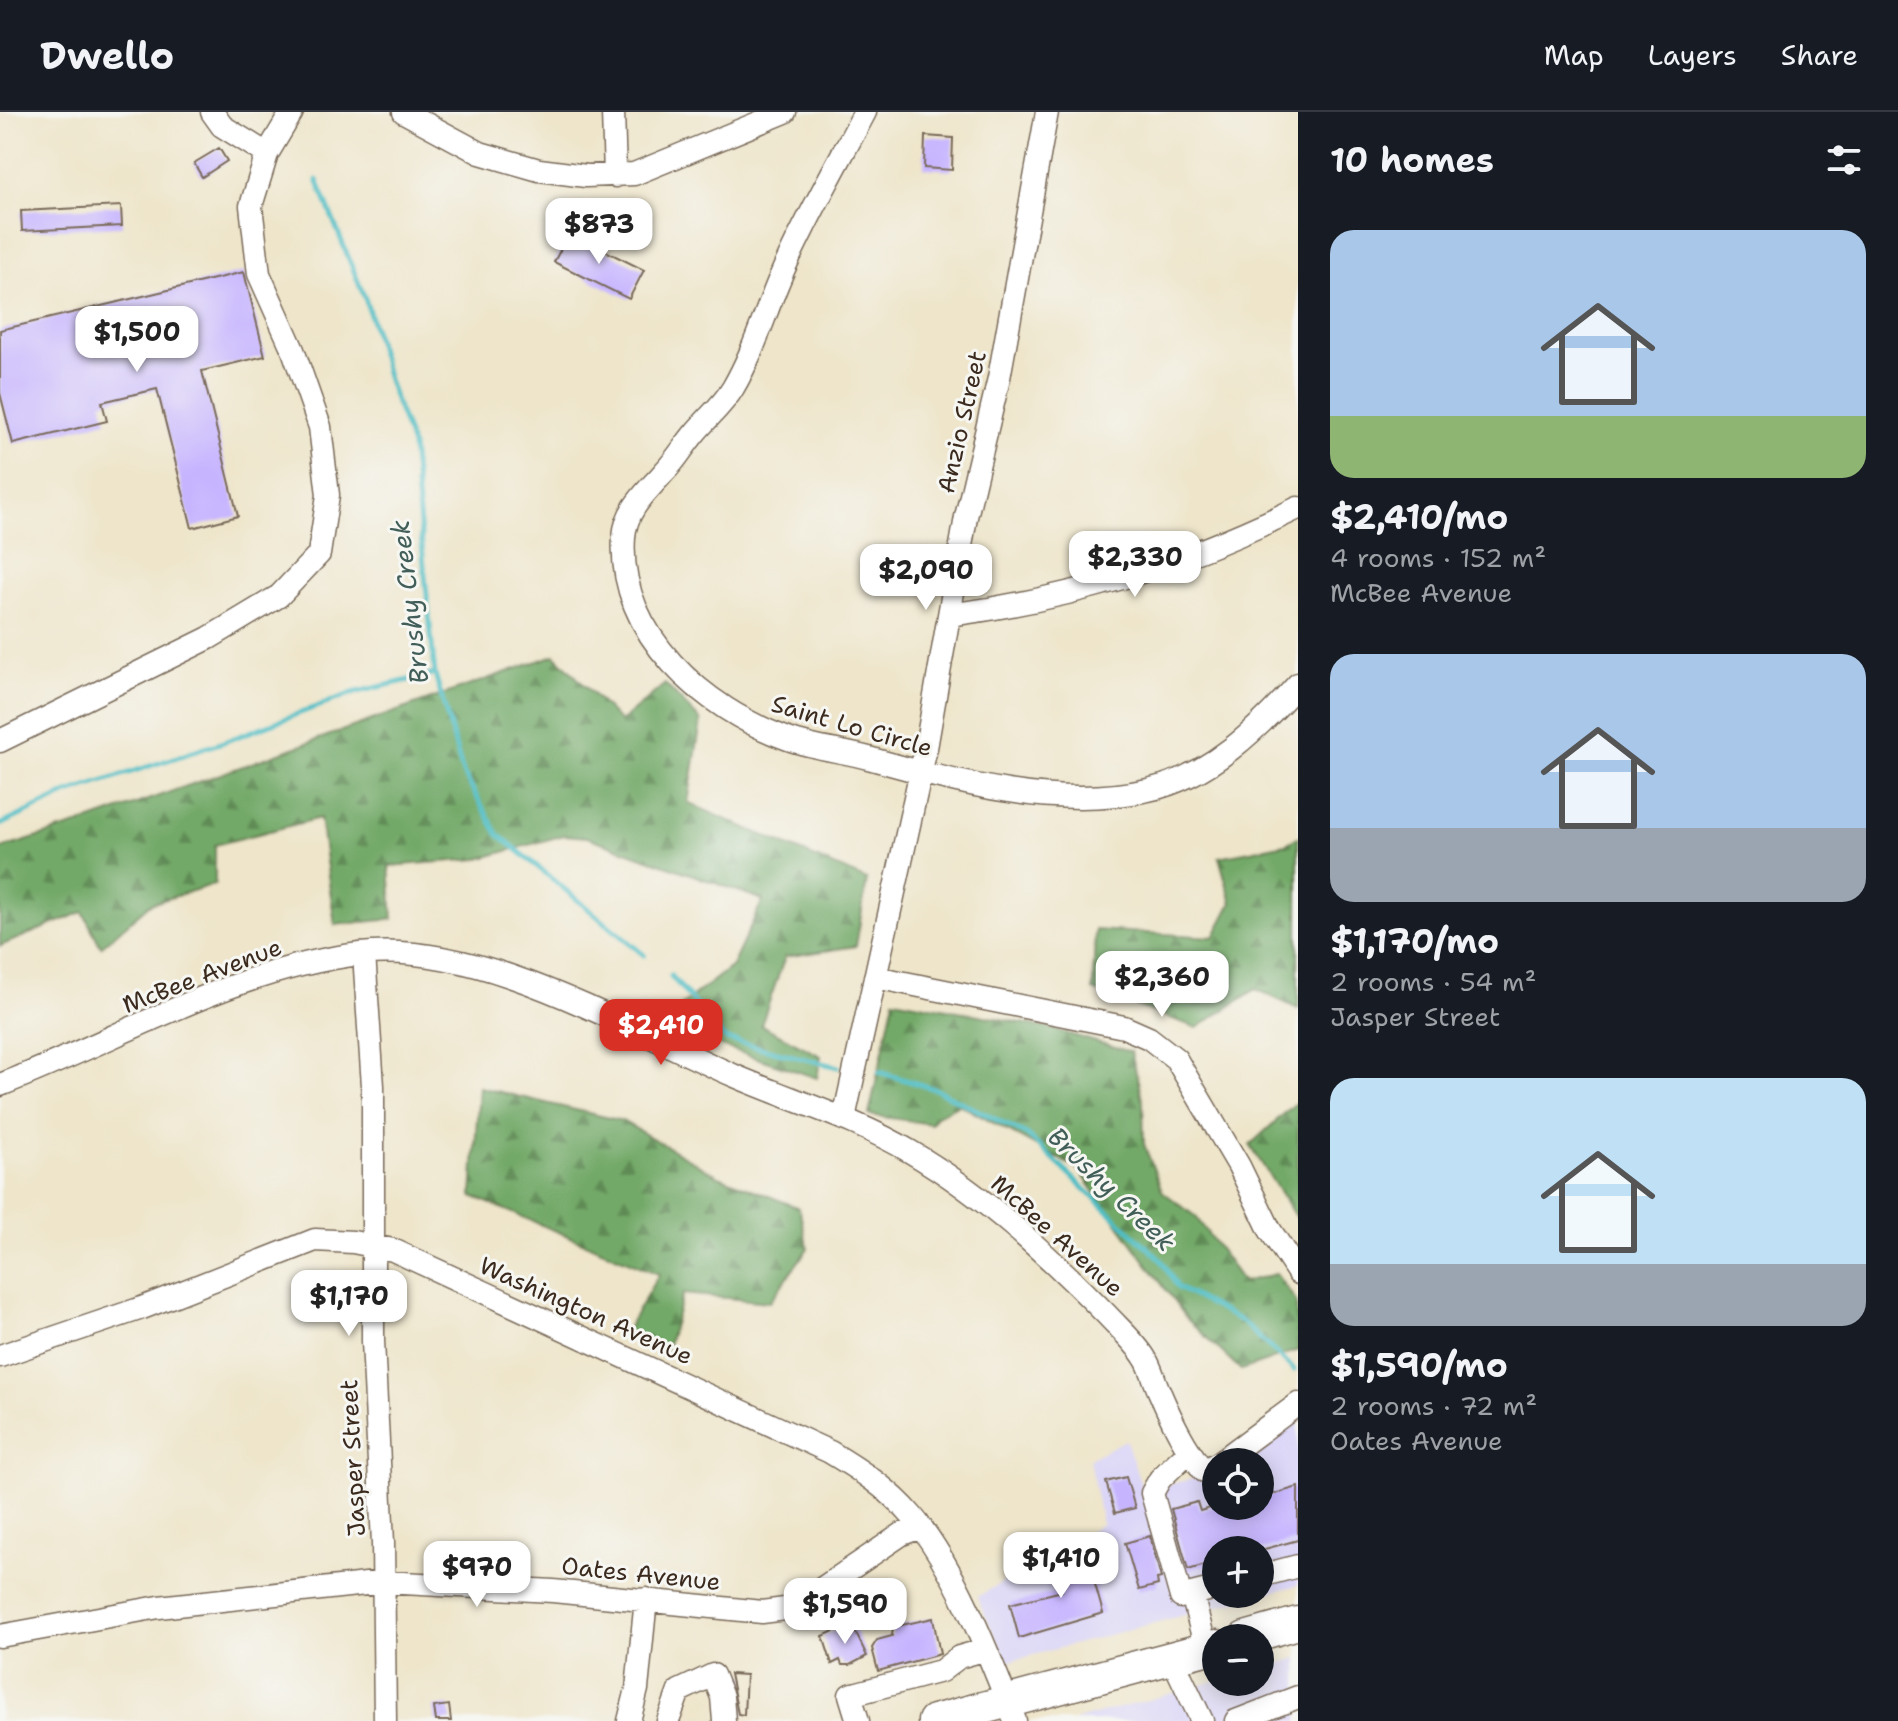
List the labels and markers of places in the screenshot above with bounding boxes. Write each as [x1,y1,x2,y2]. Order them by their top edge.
pin: $873 [552,198,646,266]
pin: $1,500 [72,306,202,374]
pin: $2,330 [1070,531,1200,599]
pin: $2,090 [861,544,991,612]
pin: $2,360 [1097,951,1227,1019]
pin: $2,410 [596,999,726,1067]
pin: $1,170 [284,1270,414,1338]
pin: $1,410 [996,1532,1126,1600]
pin: $970 [430,1541,524,1609]
pin: $1,590 [780,1578,910,1646]

